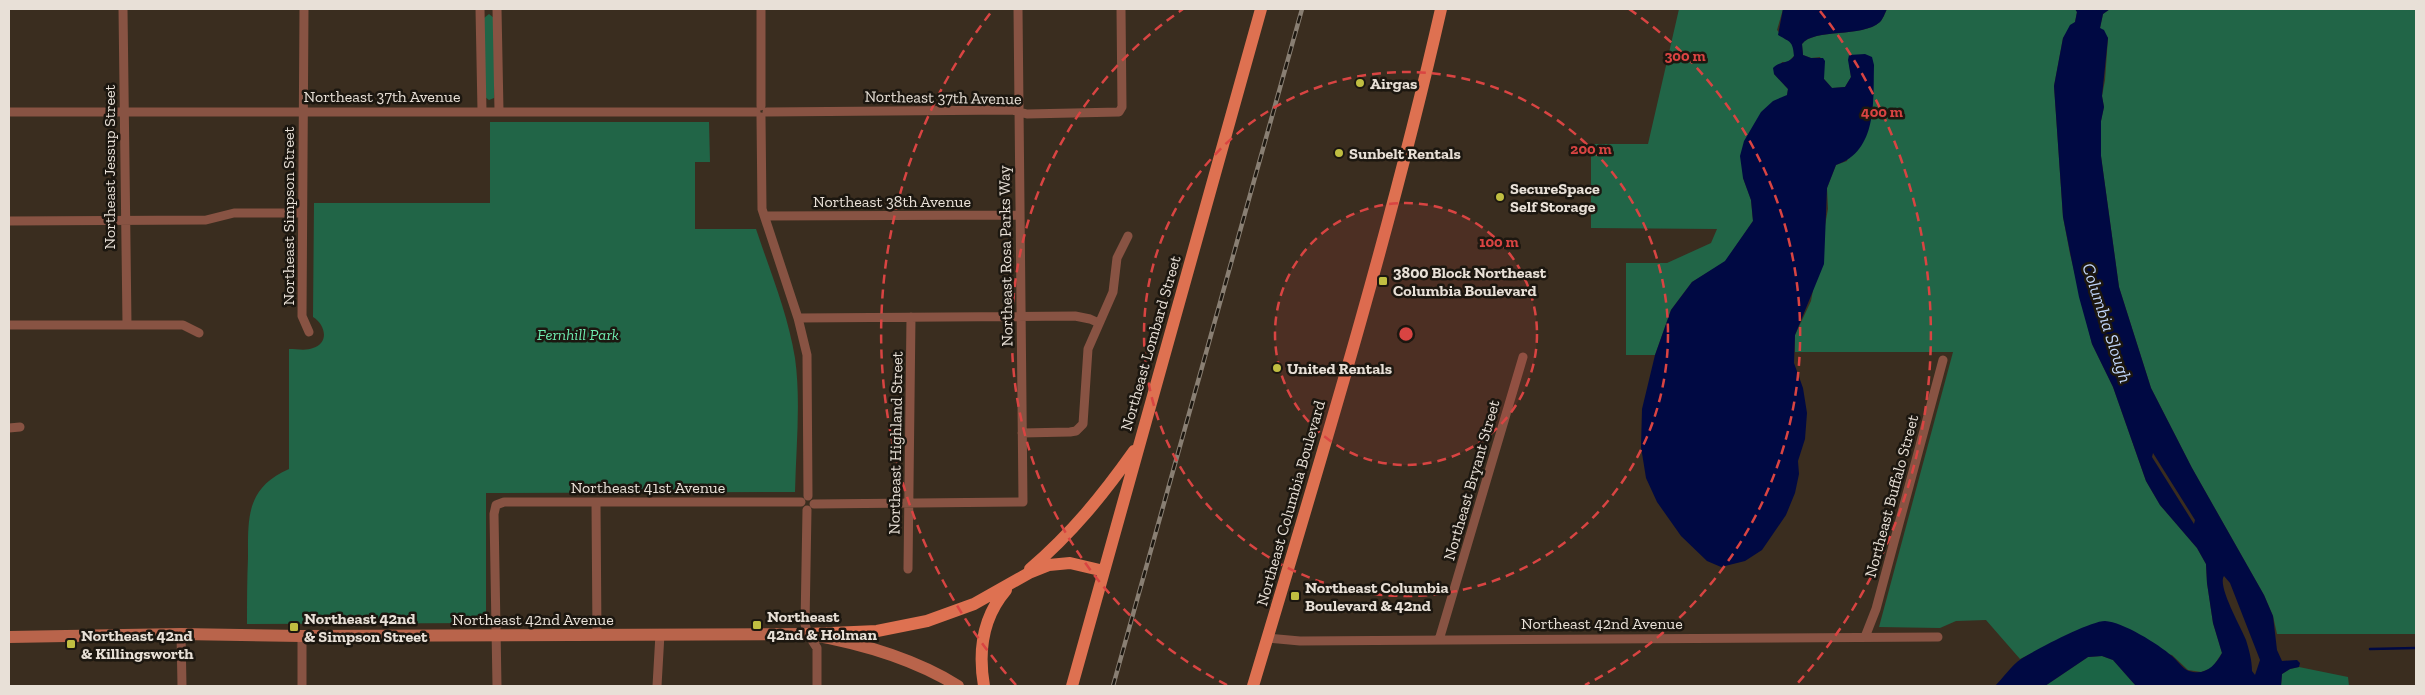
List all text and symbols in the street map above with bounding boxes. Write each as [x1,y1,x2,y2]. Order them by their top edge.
text: 300 m [1664,47,1706,65]
place label: Airgas [1370,74,1417,93]
marker: Airgas [1354,77,1366,89]
street label: Northeast Jessup Street [100,85,119,249]
street label: Northeast 37th Avenue [303,87,461,106]
street label: Northeast 37th Avenue [864,87,1022,108]
text: 400 m [1861,103,1903,121]
street label: Northeast Simpson Street [279,126,298,305]
text: 200 m [1570,140,1612,158]
place label: Sunbelt Rentals [1349,144,1461,163]
marker: Sunbelt Rentals [1333,147,1345,159]
street label: Northeast Rosa Parks Way [994,164,1017,347]
place label: SecureSpace Self Storage [1510,179,1600,216]
marker: SecureSpace Self Storage [1494,191,1506,203]
street label: Northeast 38th Avenue [813,192,971,211]
text: 100 m [1479,233,1519,251]
street label: Northeast Lombard Street [1116,253,1185,433]
water label: Columbia Slough [2077,260,2137,386]
place label: 3800 Block Northeast Columbia Boulevard [1393,263,1547,300]
marker: 3800 Block Northeast Columbia Boulevard [1377,275,1389,287]
park label: Fernhill Park [537,325,619,344]
centre of rings [1397,325,1415,343]
street label: Northeast Highland Street [884,351,907,535]
place label: United Rentals [1287,359,1392,378]
marker: United Rentals [1271,362,1283,374]
street label: Northeast Columbia Boulevard [1252,398,1329,608]
street label: Northeast Bryant Street [1439,398,1504,563]
street label: Northeast Buffalo Street [1861,413,1922,580]
street label: Northeast 41st Avenue [571,478,725,497]
place label: Northeast Columbia Boulevard & 42nd [1305,578,1449,615]
marker: Northeast Columbia Boulevard & 42nd [1289,590,1301,602]
place label: Northeast 42nd & Holman [767,607,877,644]
place label: Northeast 42nd & Simpson Street [304,609,428,646]
street label: Northeast 42nd Avenue [452,610,614,629]
street label: Northeast 42nd Avenue [1521,614,1683,633]
marker: Northeast 42nd & Holman [751,619,763,631]
marker: Northeast 42nd & Simpson Street [288,621,300,633]
place label: Northeast 42nd & Killingsworth [81,626,194,663]
marker: Northeast 42nd & Killingsworth [65,638,77,650]

